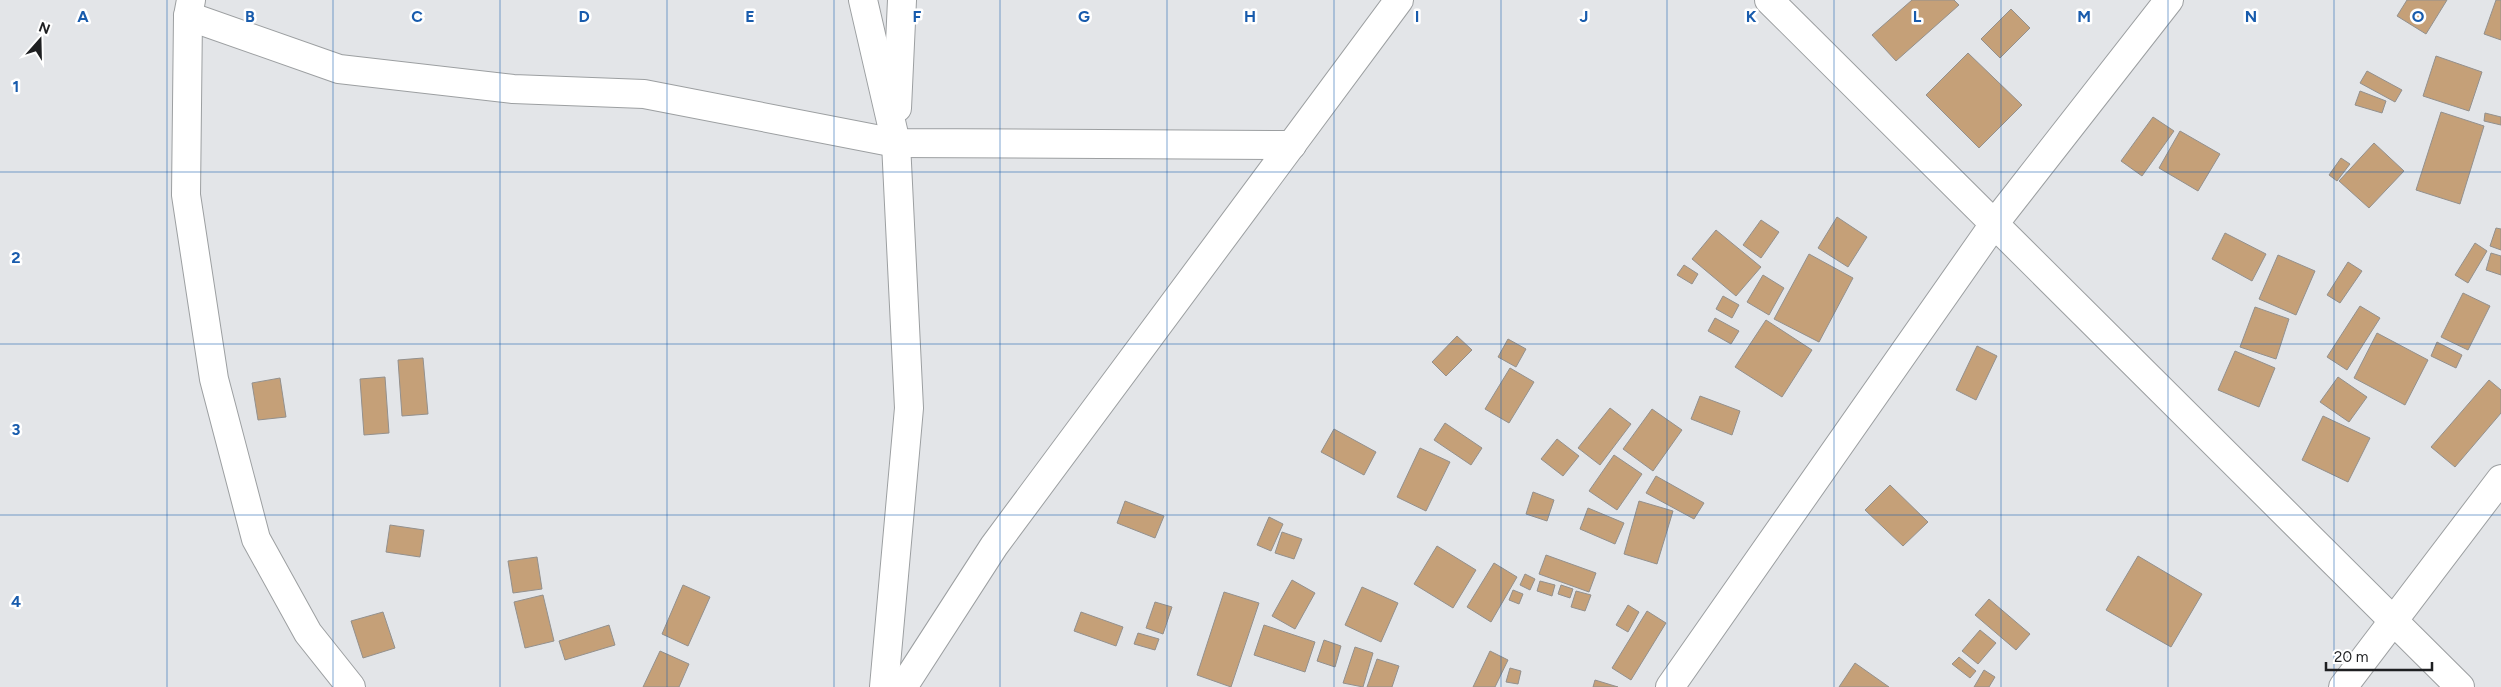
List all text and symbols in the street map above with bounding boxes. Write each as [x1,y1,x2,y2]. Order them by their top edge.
text: A [77,7,89,26]
text: B [245,7,255,26]
text: C [411,7,423,26]
text: D [578,7,590,26]
text: E [745,7,755,26]
text: F [913,7,922,26]
text: G [1078,7,1090,26]
text: H [1244,7,1256,26]
text: I [1415,7,1419,26]
text: J [1580,7,1588,26]
text: K [1746,7,1757,26]
text: L [1913,7,1922,26]
text: M [2077,7,2091,26]
text: N [2245,7,2257,26]
text: O [2412,7,2425,26]
north arrow [15,15,65,65]
text: N [36,18,52,38]
text: 1 [13,77,19,96]
text: 2 [11,248,21,267]
text: 3 [12,420,21,439]
text: 4 [11,592,21,611]
scale bar [2326,640,2432,672]
text: 20 m [2334,648,2368,666]

